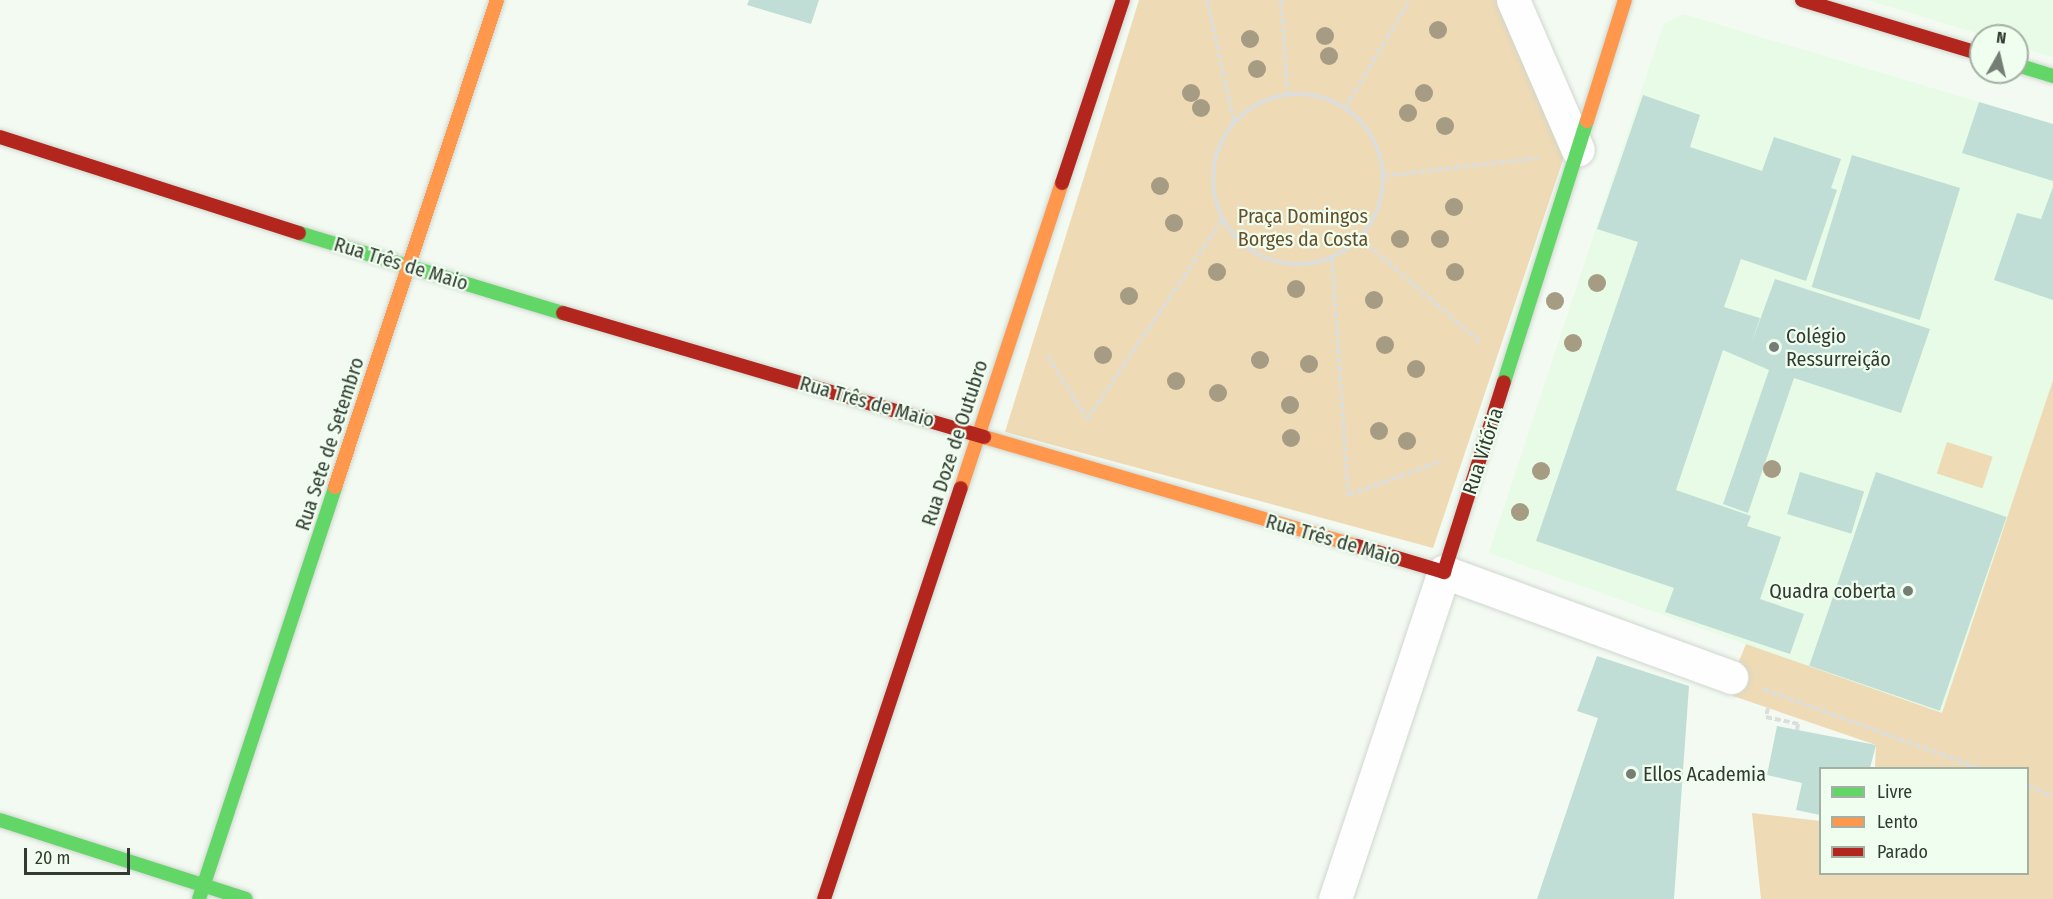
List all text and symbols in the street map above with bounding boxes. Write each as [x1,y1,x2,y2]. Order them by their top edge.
north arrow [1969,24,2029,84]
text: N [1995,28,2007,48]
park label: Praça Domingos Borges da Costa [1238,204,1368,251]
street label: Rua Três de Maio [331,232,471,296]
place label: Colégio Ressurreição [1786,324,1891,371]
marker: Colégio Ressurreição [1767,340,1781,354]
street label: Rua Sete de Setembro [291,354,369,534]
street label: Rua Doze de Outubro [917,357,993,529]
street label: Rua Três de Maio [797,371,937,433]
street label: Rua Vitória [1458,405,1508,497]
street label: Rua Três de Maio [1263,509,1403,571]
place label: Quadra coberta [1769,579,1896,603]
marker: Quadra coberta [1901,584,1915,598]
place label: Ellos Academia [1643,762,1766,786]
marker: Ellos Academia [1624,767,1638,781]
legend [1819,767,2029,875]
text: Livre [1877,781,1912,803]
text: Lento [1877,811,1918,833]
scale bar [27,836,134,874]
text: Parado [1877,841,1928,863]
text: 20 m [35,847,70,869]

